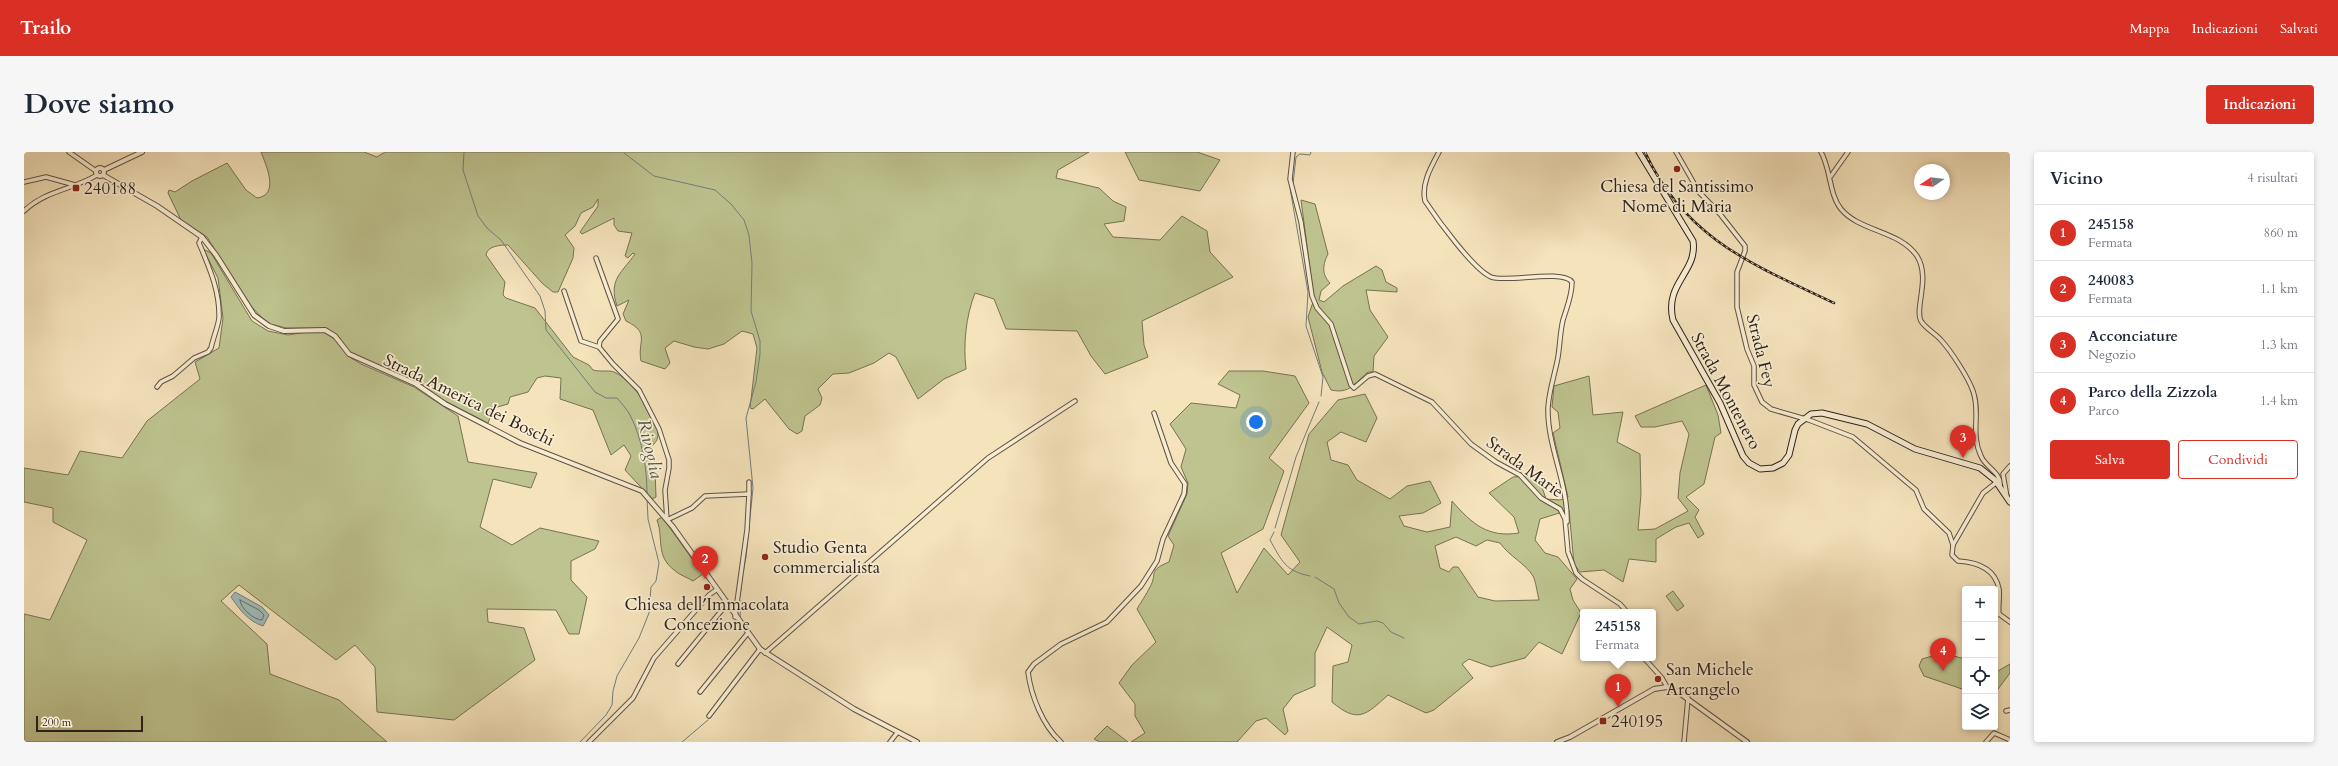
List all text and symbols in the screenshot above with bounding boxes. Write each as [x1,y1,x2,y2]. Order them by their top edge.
text: Trailo [20,15,71,41]
text: Mappa [2129,19,2170,38]
text: Indicazioni [2192,19,2258,38]
text: Salvati [2280,19,2318,38]
text: Dove siamo [24,85,174,123]
button: Indicazioni [2206,85,2314,124]
marker: Chiesa del Santissimo Nome di Maria [1672,164,1682,174]
north arrow [1914,164,1950,200]
text: Vicino [2050,167,2103,190]
text: 4 risultati [2247,169,2298,187]
place label: Chiesa del Santissimo Nome di Maria [1600,175,1754,218]
place label: 240188 [84,177,136,200]
marker: 240188 [71,183,81,193]
text: 245158 [2088,214,2134,234]
text: 1 [2060,224,2066,242]
text: 860 m [2264,224,2298,242]
text: Fermata [2088,234,2132,252]
text: 240083 [2088,270,2134,290]
text: 2 [2060,280,2066,298]
text: 1.1 km [2260,280,2298,298]
text: Fermata [2088,290,2132,308]
street label: Strada Fey [1741,312,1781,390]
text: Acconciature [2088,326,2178,346]
street label: Strada Montenero [1686,329,1766,453]
text: 3 [2060,336,2066,354]
text: 1.3 km [2260,336,2298,354]
text: Negozio [2088,346,2136,364]
street label: Strada America dei Boschi [380,349,559,452]
text: Parco della Zizzola [2088,382,2217,402]
text: 4 [2060,392,2066,410]
text: 1.4 km [2260,392,2298,410]
text: Parco [2088,402,2119,420]
your location [1246,412,1266,432]
water label: Rivoglia [631,417,669,481]
pin: 3 [1950,425,1976,458]
street label: Strada Marie [1482,431,1568,503]
button: Salva [2050,440,2170,479]
button: Condividi [2178,440,2298,479]
place label: Studio Genta commercialista [773,536,881,579]
pin: 2 [692,546,718,579]
marker: Studio Genta commercialista [760,552,770,562]
marker: Chiesa dell′Immacolata Concezione [702,582,712,592]
map controls [1962,586,1998,730]
button: + [1962,586,1998,622]
place label: Chiesa dell′Immacolata Concezione [625,593,790,636]
popup [1580,609,1656,661]
text: 245158 [1595,616,1641,636]
button: − [1962,622,1998,658]
text: Fermata [1595,636,1639,654]
pin: 4 [1930,638,1956,671]
place label: San Michele Arcangelo [1666,658,1754,701]
button: locate [1962,658,1998,694]
pin: 1 [1605,674,1631,707]
marker: San Michele Arcangelo [1653,674,1663,684]
button: layers [1962,694,1998,730]
place label: 240195 [1611,710,1663,733]
scale bar [36,714,143,733]
text: 200 m [42,715,71,730]
marker: 240195 [1598,716,1608,726]

